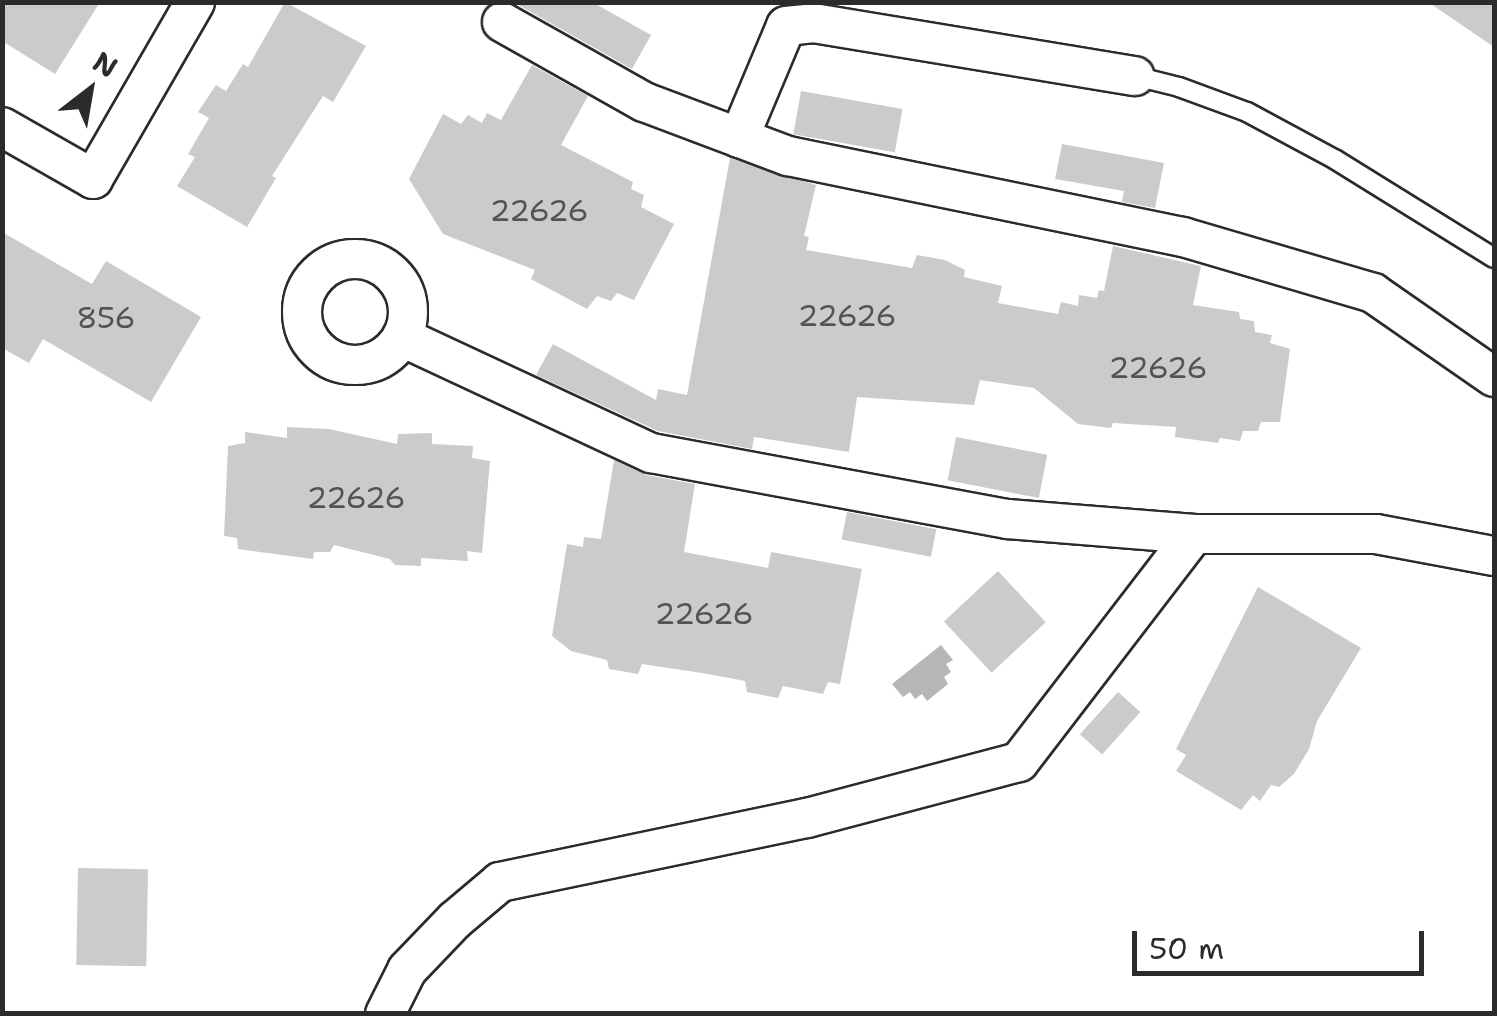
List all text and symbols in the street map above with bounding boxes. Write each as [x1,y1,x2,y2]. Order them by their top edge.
north arrow [40,40,140,140]
text: N [86,42,125,86]
house number: 22626 [490,193,588,229]
house number: 22626 [798,298,896,334]
house number: 856 [76,300,136,336]
house number: 22626 [1109,350,1207,386]
house number: 22626 [307,480,405,516]
house number: 22626 [655,596,753,632]
scale bar [1137,911,1430,973]
text: 50 m [1149,928,1224,969]

